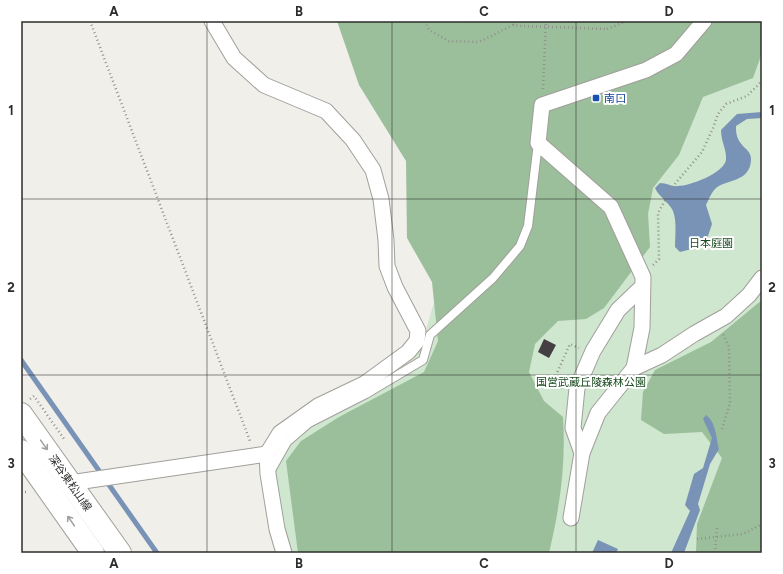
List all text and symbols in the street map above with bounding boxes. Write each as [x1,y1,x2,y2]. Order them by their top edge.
text: A [109,4,119,19]
text: B [295,4,303,19]
text: C [479,4,489,19]
text: D [664,4,674,19]
place label: 南口 [604,92,626,105]
marker: 南口 [591,93,601,103]
text: 1 [8,103,14,118]
text: 1 [769,103,775,118]
park label: 日本庭園 [689,237,733,250]
text: 2 [7,280,15,295]
text: 2 [768,280,776,295]
park label: 国営武蔵丘陵森林公園 [536,376,646,389]
one-way arrow [40,440,48,451]
street label: 深谷東松山線 [46,452,94,514]
text: 3 [7,456,15,471]
text: 3 [768,456,776,471]
one-way arrow [67,516,75,527]
text: A [109,556,119,571]
text: B [295,556,303,571]
text: C [479,556,489,571]
text: D [664,556,674,571]

